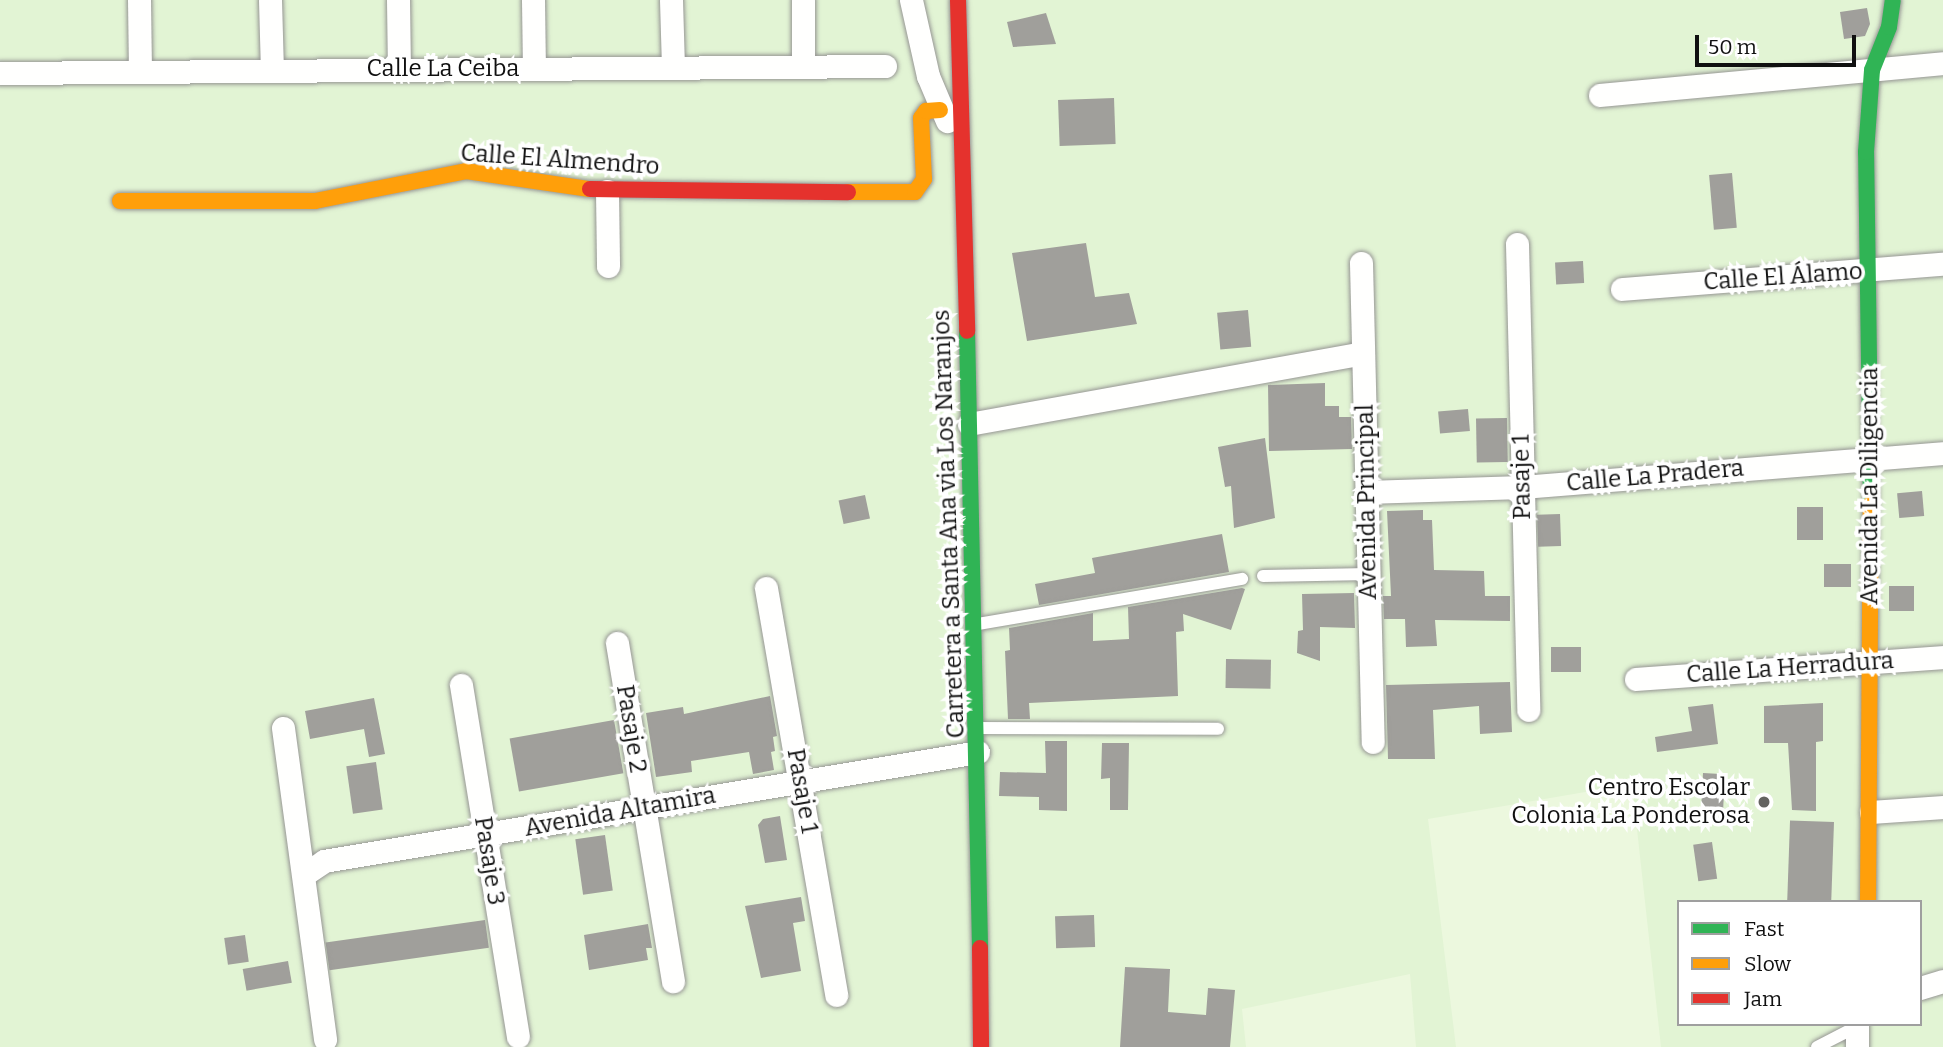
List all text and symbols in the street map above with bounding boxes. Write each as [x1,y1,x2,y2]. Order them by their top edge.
scale bar [1698,21,1859,65]
text: 50 m [1708,34,1757,60]
street label: Calle La Ceiba [367,55,519,83]
street label: Calle El Almendro [460,139,660,181]
street label: Calle El Álamo [1702,257,1864,297]
street label: Carretera a Santa Ana via Los Naranjos [927,309,971,739]
street label: Avenida La Diligencia [1856,367,1884,605]
street label: Avenida Principal [1351,404,1383,600]
street label: Pasaje 1 [1507,434,1537,520]
street label: Calle La Pradera [1565,454,1745,498]
street label: Calle La Herradura [1685,646,1895,690]
street label: Pasaje 2 [610,683,652,775]
street label: Pasaje 1 [780,746,824,836]
place label: Centro Escolar Colonia La Ponderosa [1511,774,1750,830]
street label: Avenida Altamira [522,781,718,843]
marker: Centro Escolar Colonia La Ponderosa [1756,794,1772,810]
street label: Pasaje 3 [468,815,510,907]
legend [1677,900,1922,1026]
text: Fast [1744,916,1784,942]
text: Slow [1744,951,1791,977]
text: Jam [1744,986,1782,1012]

